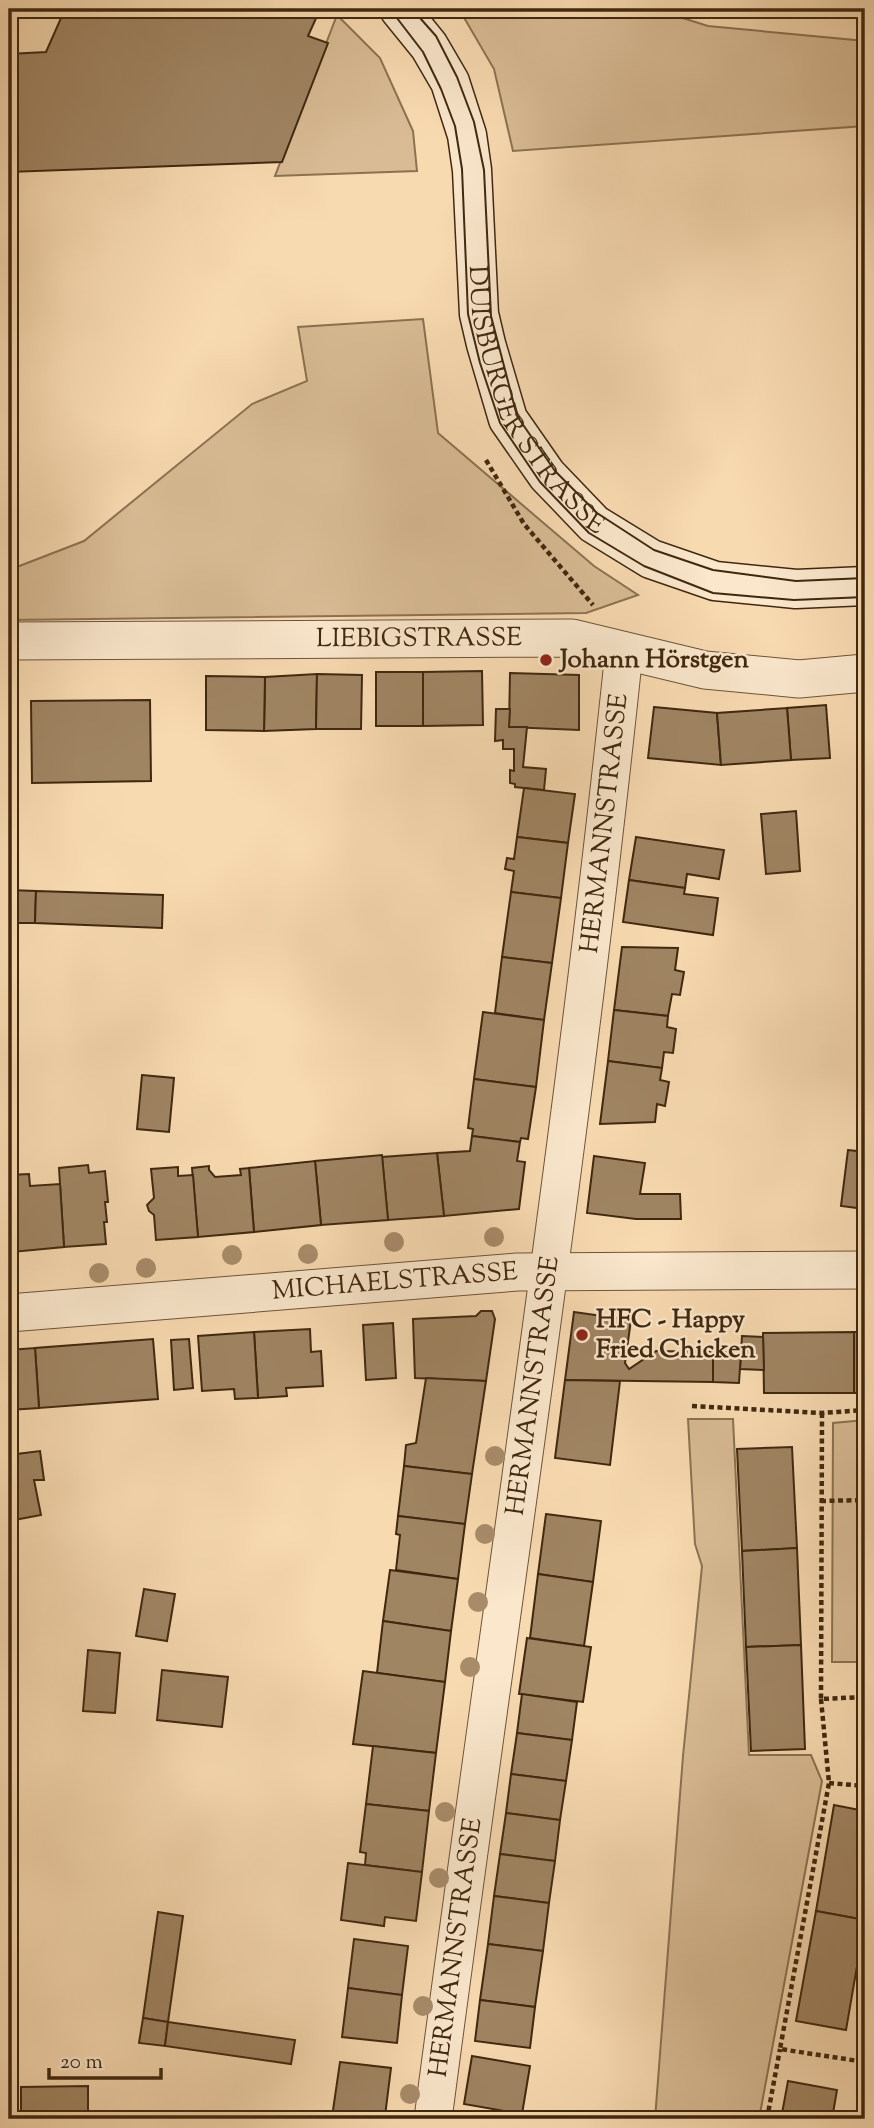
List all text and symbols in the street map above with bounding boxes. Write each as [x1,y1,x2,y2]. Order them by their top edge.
street label: DUISBURGER STRASSE [458,264,611,544]
street label: LIEBIGSTRASSE [316,620,522,658]
place label: Johann Hörstgen [558,642,749,679]
marker: Johann Hörstgen [538,652,554,668]
street label: HERMANNSTRASSE [571,691,638,955]
street label: MICHAELSTRASSE [270,1253,519,1310]
street label: HERMANNSTRASSE [497,1254,569,1518]
place label: HFC - Happy Fried Chicken [596,1302,756,1369]
marker: HFC - Happy Fried Chicken [574,1327,590,1343]
street label: HERMANNSTRASSE [420,1815,492,2079]
scale bar [49,2037,161,2081]
text: 20 m [60,2048,103,2078]

